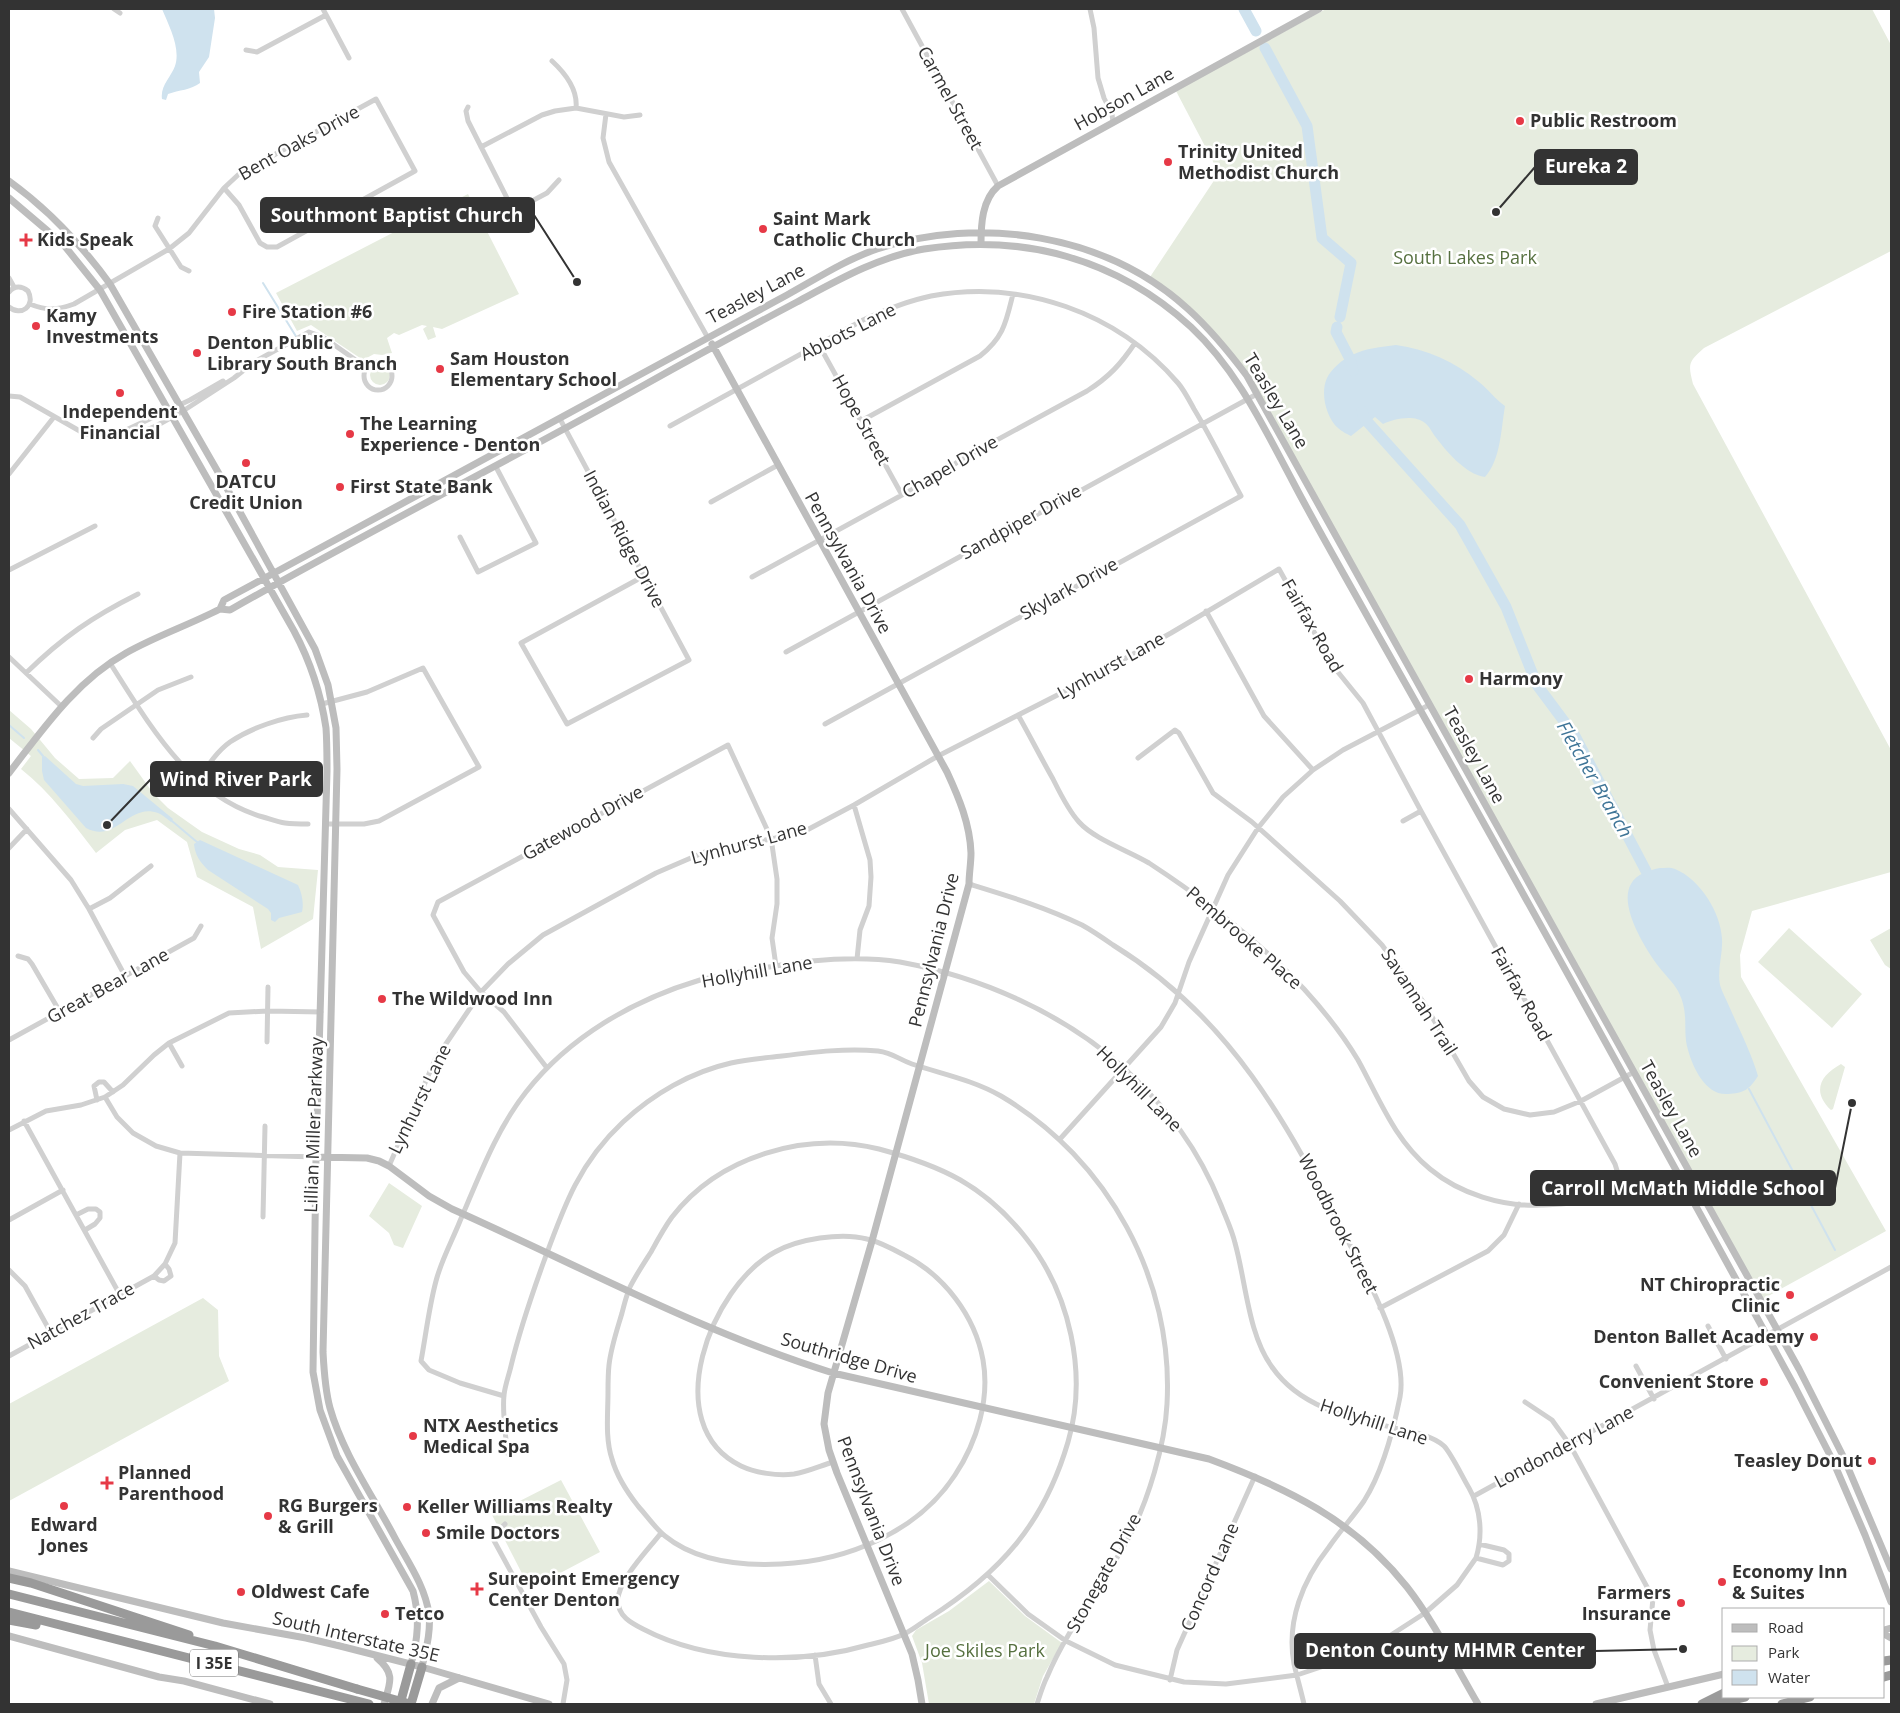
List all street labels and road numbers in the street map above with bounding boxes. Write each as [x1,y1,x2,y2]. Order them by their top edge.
street label: Carmel Street [913,41,989,154]
street label: Hobson Lane [1069,61,1178,135]
street label: Bent Oaks Drive [234,99,363,185]
street label: Teasley Lane [702,257,809,329]
street label: Abbots Lane [796,297,900,366]
street label: Teasley Lane [1239,348,1315,453]
street label: Hope Street [827,370,897,469]
street label: Chapel Drive [897,429,1002,503]
street label: Indian Ridge Drive [578,466,671,612]
street label: Sandpiper Drive [956,478,1085,564]
street label: Pennsylvania Drive [800,487,898,638]
street label: Skylark Drive [1015,551,1122,625]
street label: Fairfax Road [1276,574,1349,677]
street label: Lynhurst Lane [1053,626,1168,704]
street label: Teasley Lane [1438,702,1511,807]
street label: Gatewood Drive [518,779,647,865]
street label: Lynhurst Lane [688,815,809,869]
street label: Pennsylvania Drive [902,870,964,1030]
street label: Pembrooke Place [1182,880,1308,994]
street label: Great Bear Lane [42,942,173,1029]
street label: Fairfax Road [1486,942,1558,1045]
street label: Savannah Trail [1376,943,1463,1060]
street label: Hollyhill Lane [700,949,814,993]
street label: Lillian Miller Parkway [298,1036,328,1213]
street label: Lynhurst Lane [382,1040,456,1157]
street label: Hollyhill Lane [1092,1040,1188,1136]
street label: Teasley Lane [1635,1056,1708,1161]
street label: Woodbrook Street [1293,1150,1384,1297]
street label: Natchez Trace [23,1276,138,1354]
street label: Southridge Drive [778,1326,920,1388]
street label: Hollyhill Lane [1317,1392,1431,1450]
street label: Londonderry Lane [1490,1399,1637,1493]
street label: Pennsylvania Drive [832,1432,912,1589]
street label: Stonegate Drive [1060,1508,1146,1637]
street label: Concord Lane [1174,1519,1244,1635]
street label: South Interstate 35E [270,1605,442,1667]
road number: I 35E [190,1650,238,1676]

